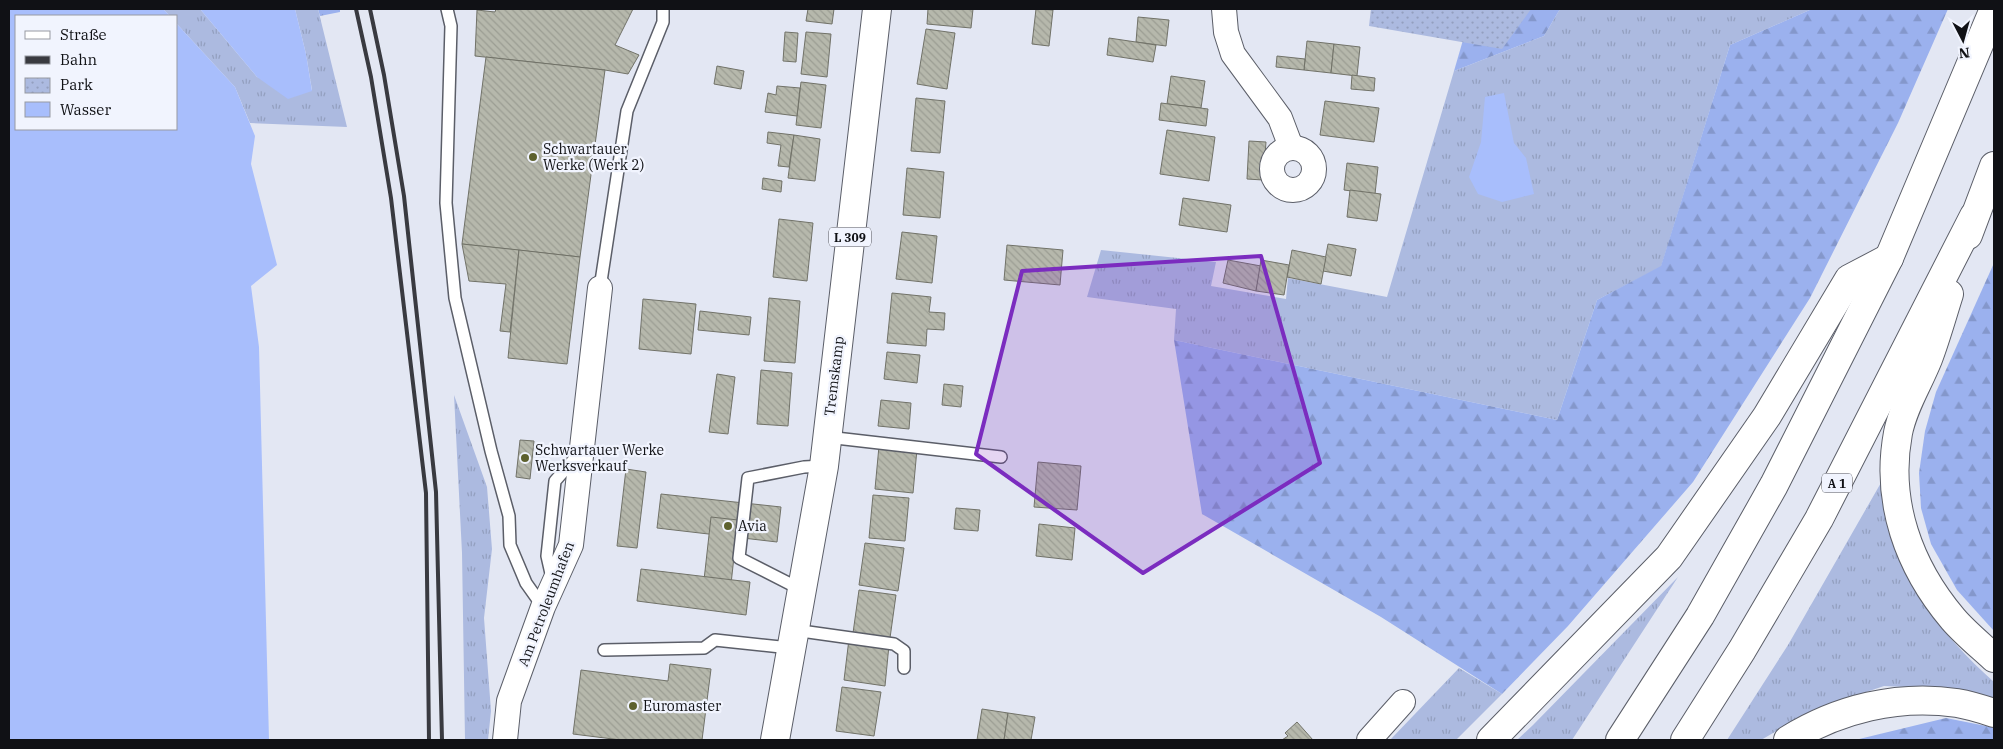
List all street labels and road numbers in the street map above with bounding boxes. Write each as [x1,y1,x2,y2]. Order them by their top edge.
road number: L 309 [829,228,871,246]
street label: Tremskamp [820,335,848,417]
road number: A 1 [1822,473,1852,492]
street label: Am Petroleumhafen [514,539,578,669]

